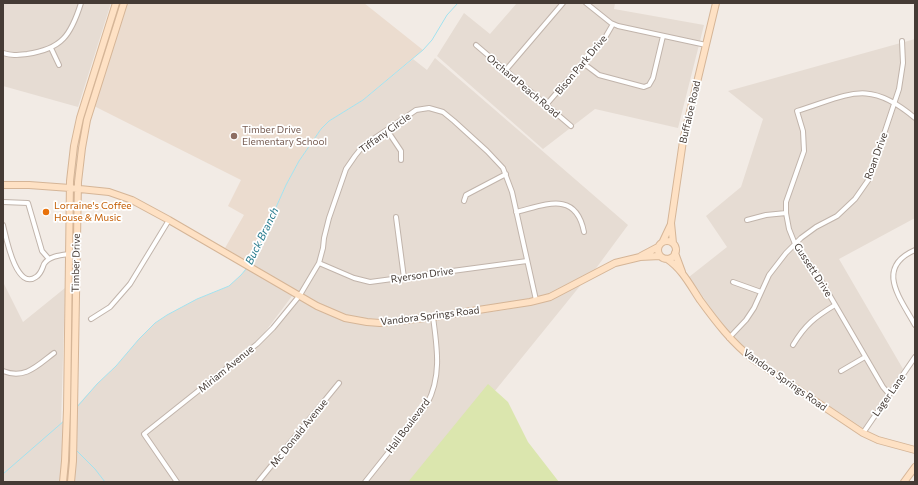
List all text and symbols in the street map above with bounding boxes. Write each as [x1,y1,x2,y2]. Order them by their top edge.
street label: Bison Park Drive [553,33,609,97]
street label: Orchard Peach Road [484,52,562,120]
street label: Buffaloe Road [677,80,703,144]
street label: Tiffany Circle [357,110,413,156]
place label: Timber Drive Elementary School [242,124,327,148]
marker: Timber Drive Elementary School [229,131,239,141]
street label: Roan Drive [862,131,890,181]
place label: Lorraine's Coffee House & Music [54,200,132,224]
water label: Buck Branch [242,205,282,267]
marker: Lorraine's Coffee House & Music [41,207,51,217]
street label: Timber Drive [69,233,83,293]
street label: Gussett Drive [791,241,835,299]
street label: Ryerson Drive [390,265,454,285]
street label: Vandora Springs Road [380,304,480,328]
street label: Miriam Avenue [196,343,256,395]
street label: Vandora Springs Road [741,347,829,413]
street label: Lager Lane [870,371,908,419]
street label: Mc Donald Avenue [268,396,330,470]
street label: Hall Boulevard [384,396,432,456]

